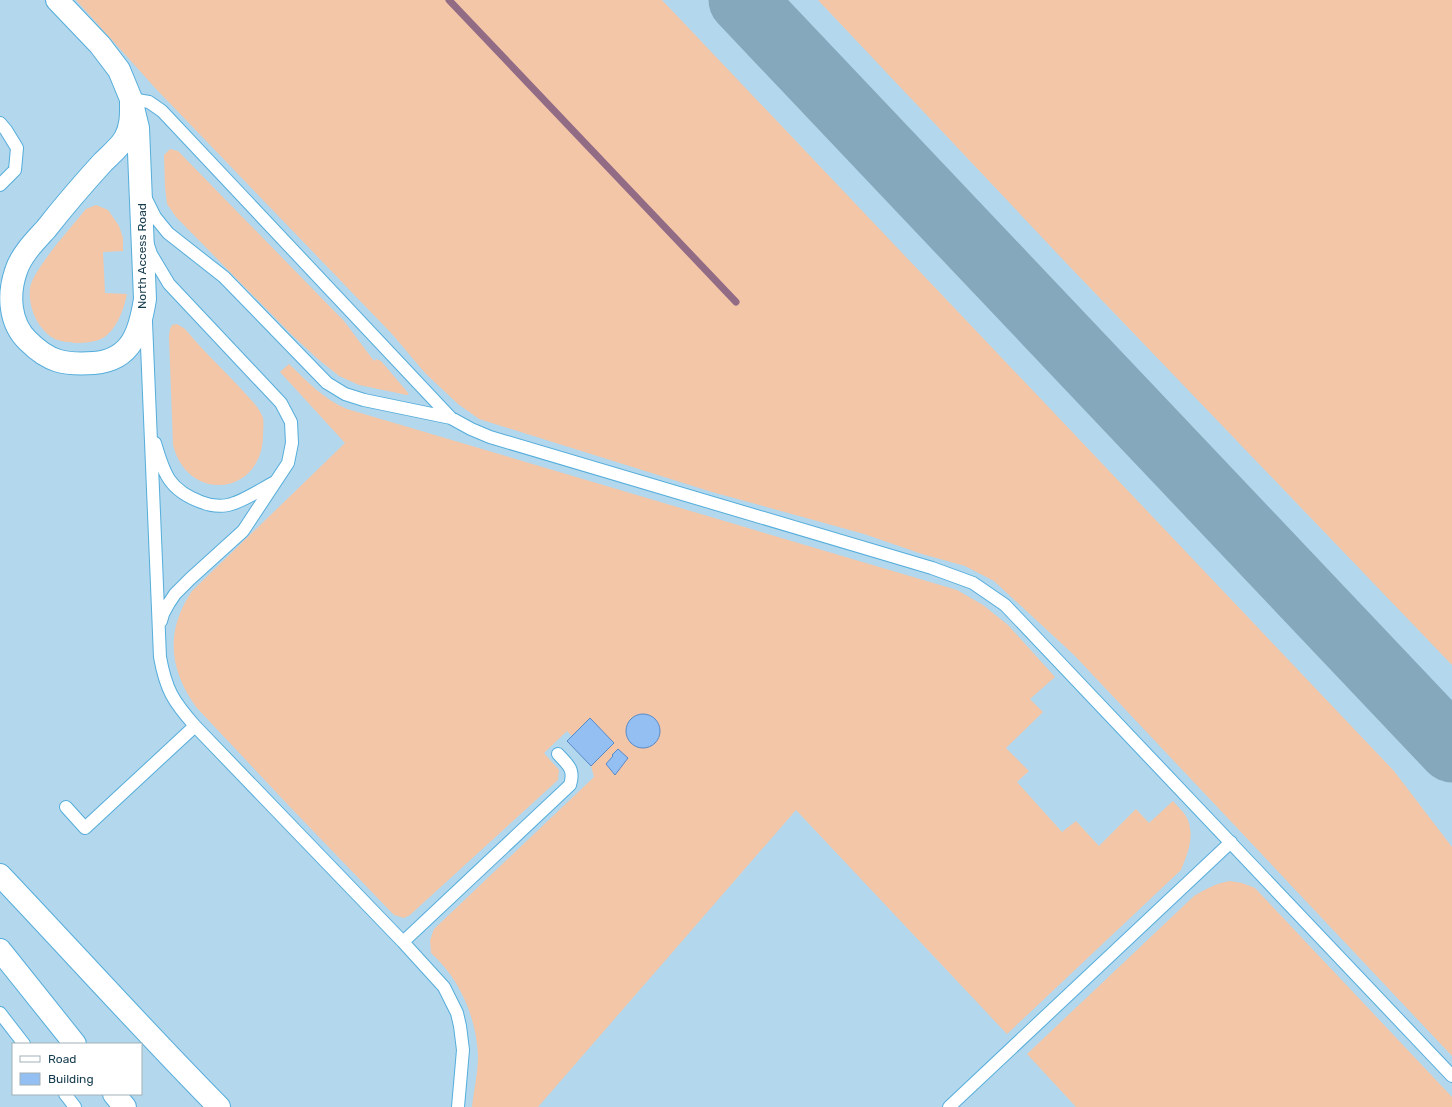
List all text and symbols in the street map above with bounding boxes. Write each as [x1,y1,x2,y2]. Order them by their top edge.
street label: North Access Road [135,203,149,309]
legend [12,1043,142,1095]
text: Road [48,1052,76,1066]
text: Building [48,1072,94,1086]

